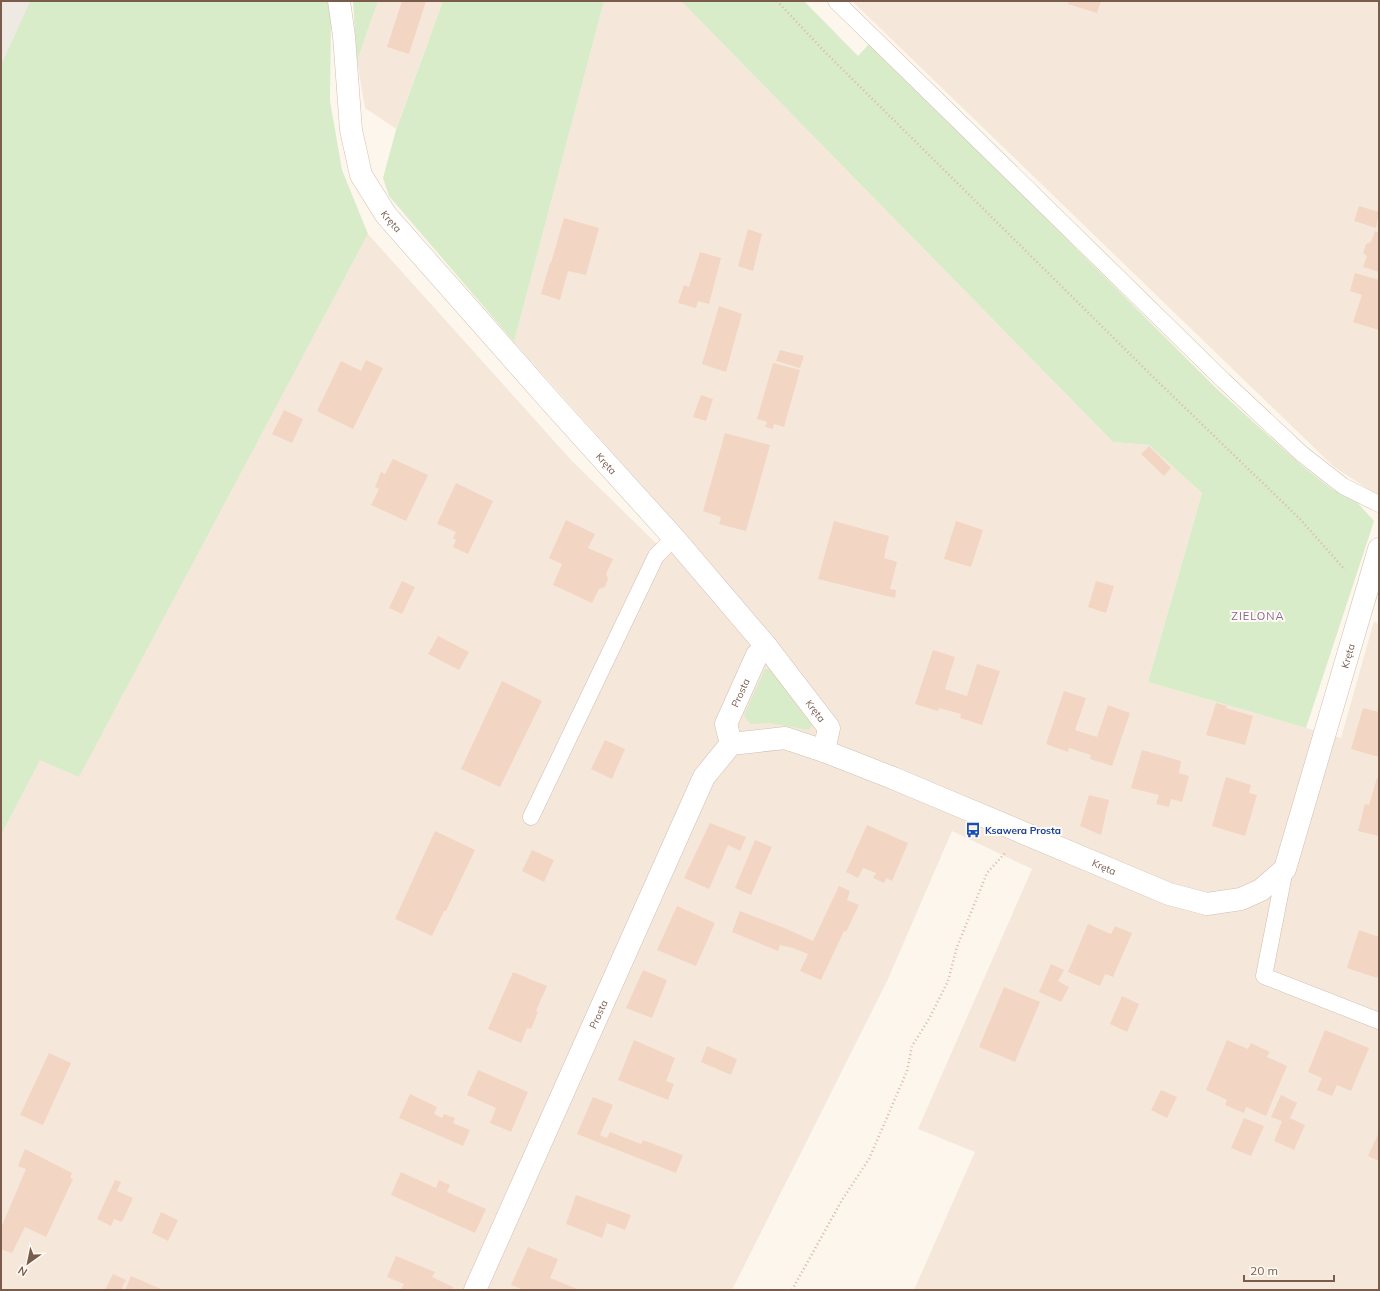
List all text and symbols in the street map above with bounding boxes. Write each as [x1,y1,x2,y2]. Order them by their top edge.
street label: Kręta [378,208,404,235]
street label: Kręta [593,450,619,477]
district label: ZIELONA [1231,609,1285,623]
street label: Kręta [1338,642,1358,670]
street label: Prosta [728,676,753,709]
street label: Kręta [803,697,828,725]
bus stop icon: Ksawera Prosta [964,821,982,839]
place label: Ksawera Prosta [985,824,1061,837]
street label: Kręta [1090,856,1118,878]
street label: Prosta [586,998,611,1031]
north arrow [8,1243,48,1283]
scale bar [1244,1257,1334,1283]
text: N [15,1263,30,1280]
text: 20 m [1250,1263,1278,1278]

